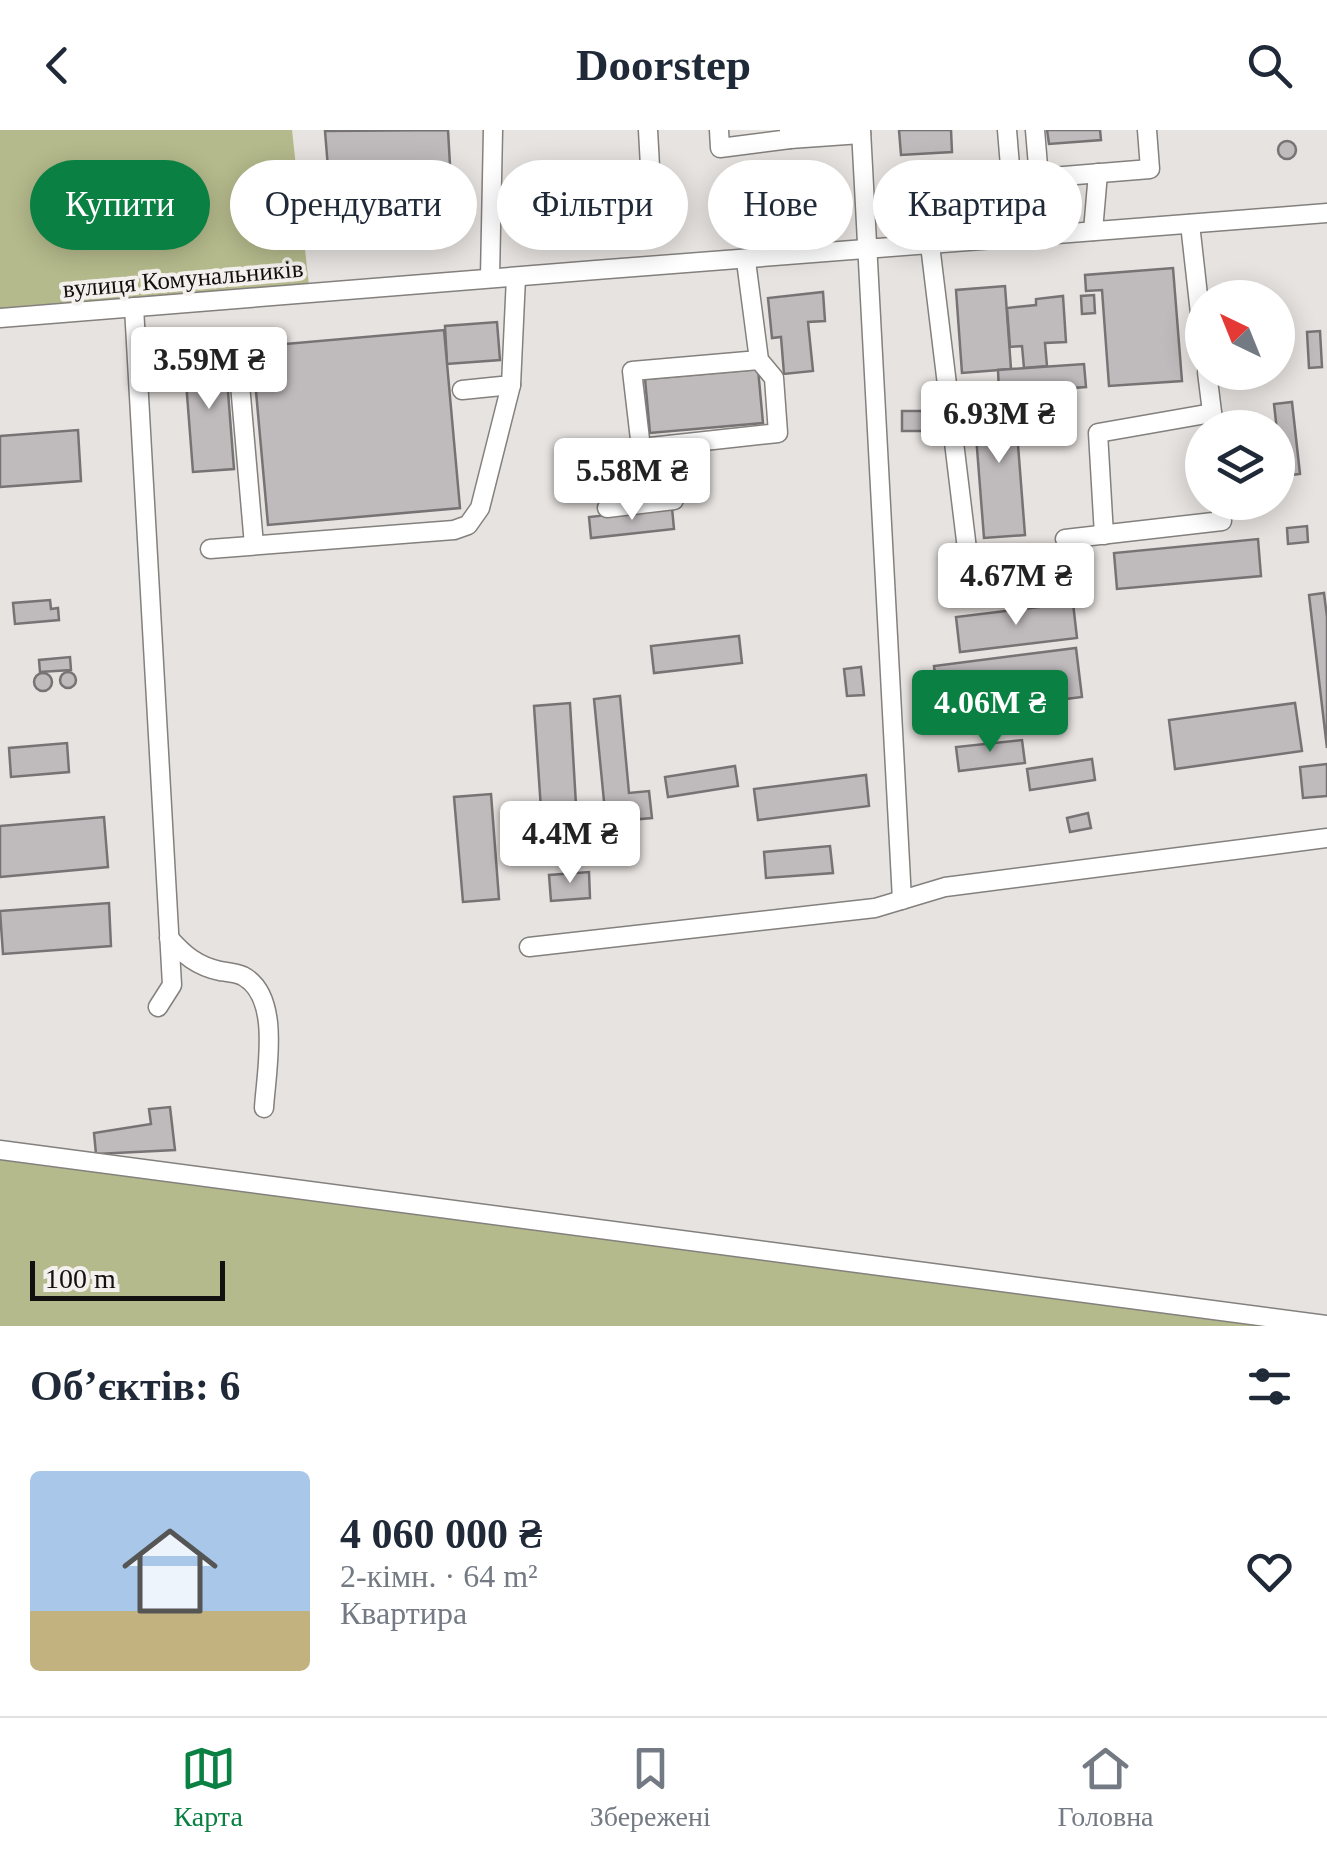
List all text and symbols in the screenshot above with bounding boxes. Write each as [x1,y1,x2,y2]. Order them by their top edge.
icon: back [30,38,85,93]
icon: search [1242,38,1297,93]
text: Doorstep [576,40,751,90]
chip: Купити [30,160,210,250]
chip: Орендувати [230,160,477,250]
chip: Фільтри [497,160,688,250]
chip: Нове [708,160,853,250]
chip: Квартира [873,160,1082,250]
street label: вулиця Комунальників [62,255,304,302]
north arrow [1185,280,1295,390]
map controls [1185,280,1295,520]
pin: 3.59M ₴ [117,327,301,412]
text: 3.59M ₴ [153,341,265,377]
pin: 6.93M ₴ [907,381,1091,466]
text: 6.93M ₴ [943,395,1055,431]
button: layers [1185,410,1295,520]
pin: 5.58M ₴ [540,438,724,523]
text: 5.58M ₴ [576,452,688,488]
pin: 4.67M ₴ [924,543,1108,628]
text: 4.67M ₴ [960,557,1072,593]
pin: 4.06M ₴ [898,670,1082,755]
text: 4.06M ₴ [934,684,1046,720]
pin: 4.4M ₴ [489,801,651,886]
text: 4.4M ₴ [522,815,618,851]
scale bar [30,1256,225,1300]
text: 100 m [45,1263,116,1294]
icon: filters [1242,1359,1297,1414]
text: Об’єктів: 6 [30,1363,240,1409]
icon: home [110,1511,230,1631]
text: 4 060 000 ₴ [340,1511,542,1557]
icon: heart [1242,1544,1297,1599]
text: 2-кімн. · 64 m² [340,1558,538,1594]
text: Квартира [340,1595,467,1631]
tab: Карта [173,1741,243,1833]
tab: Збережені [590,1741,711,1833]
tab: Головна [1058,1741,1154,1833]

